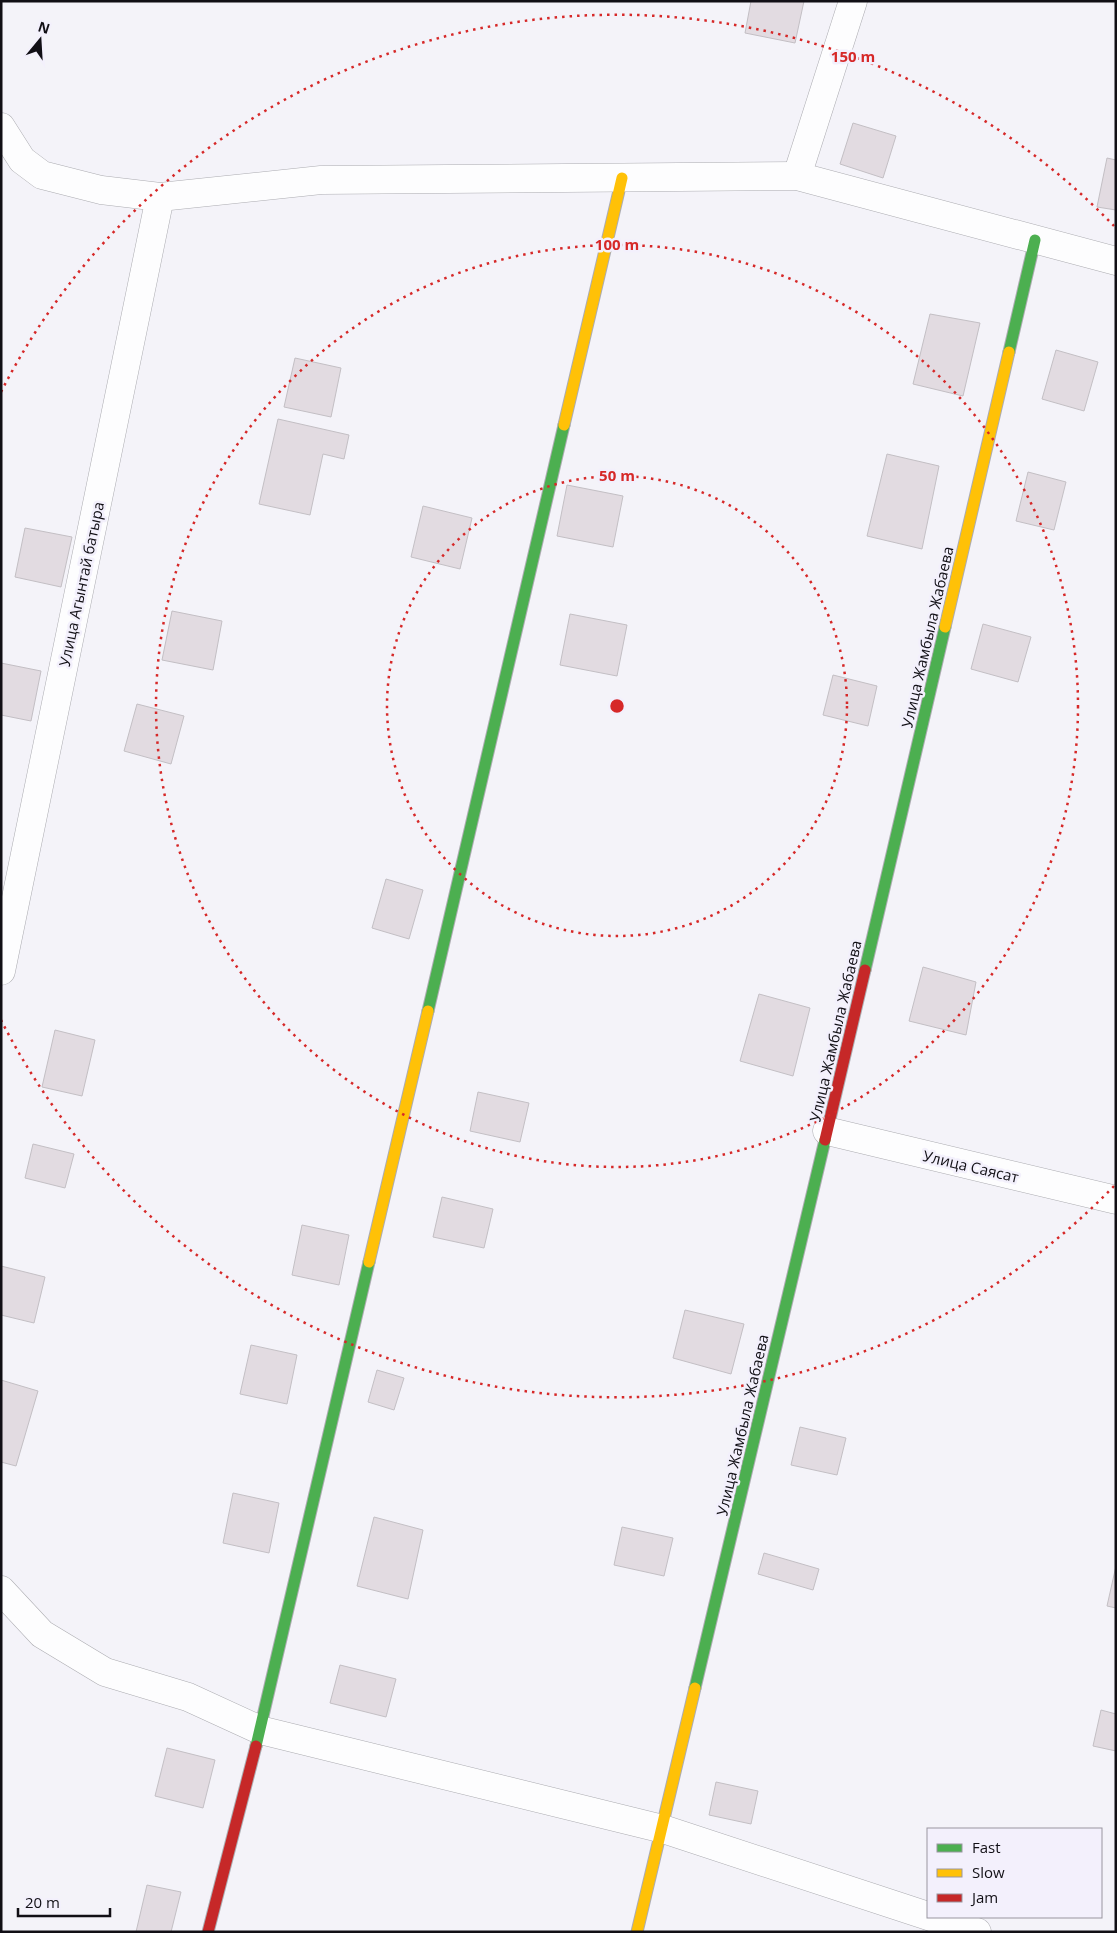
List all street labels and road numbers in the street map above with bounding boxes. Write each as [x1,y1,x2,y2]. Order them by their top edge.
street label: Улица Агынтай батыра [54,500,108,668]
street label: Улица Жамбыла Жабаева [896,544,958,730]
street label: Улица Жамбыла Жабаева [804,938,866,1124]
street label: Улица Саясат [921,1145,1021,1187]
street label: Улица Жамбыла Жабаева [711,1332,773,1518]

